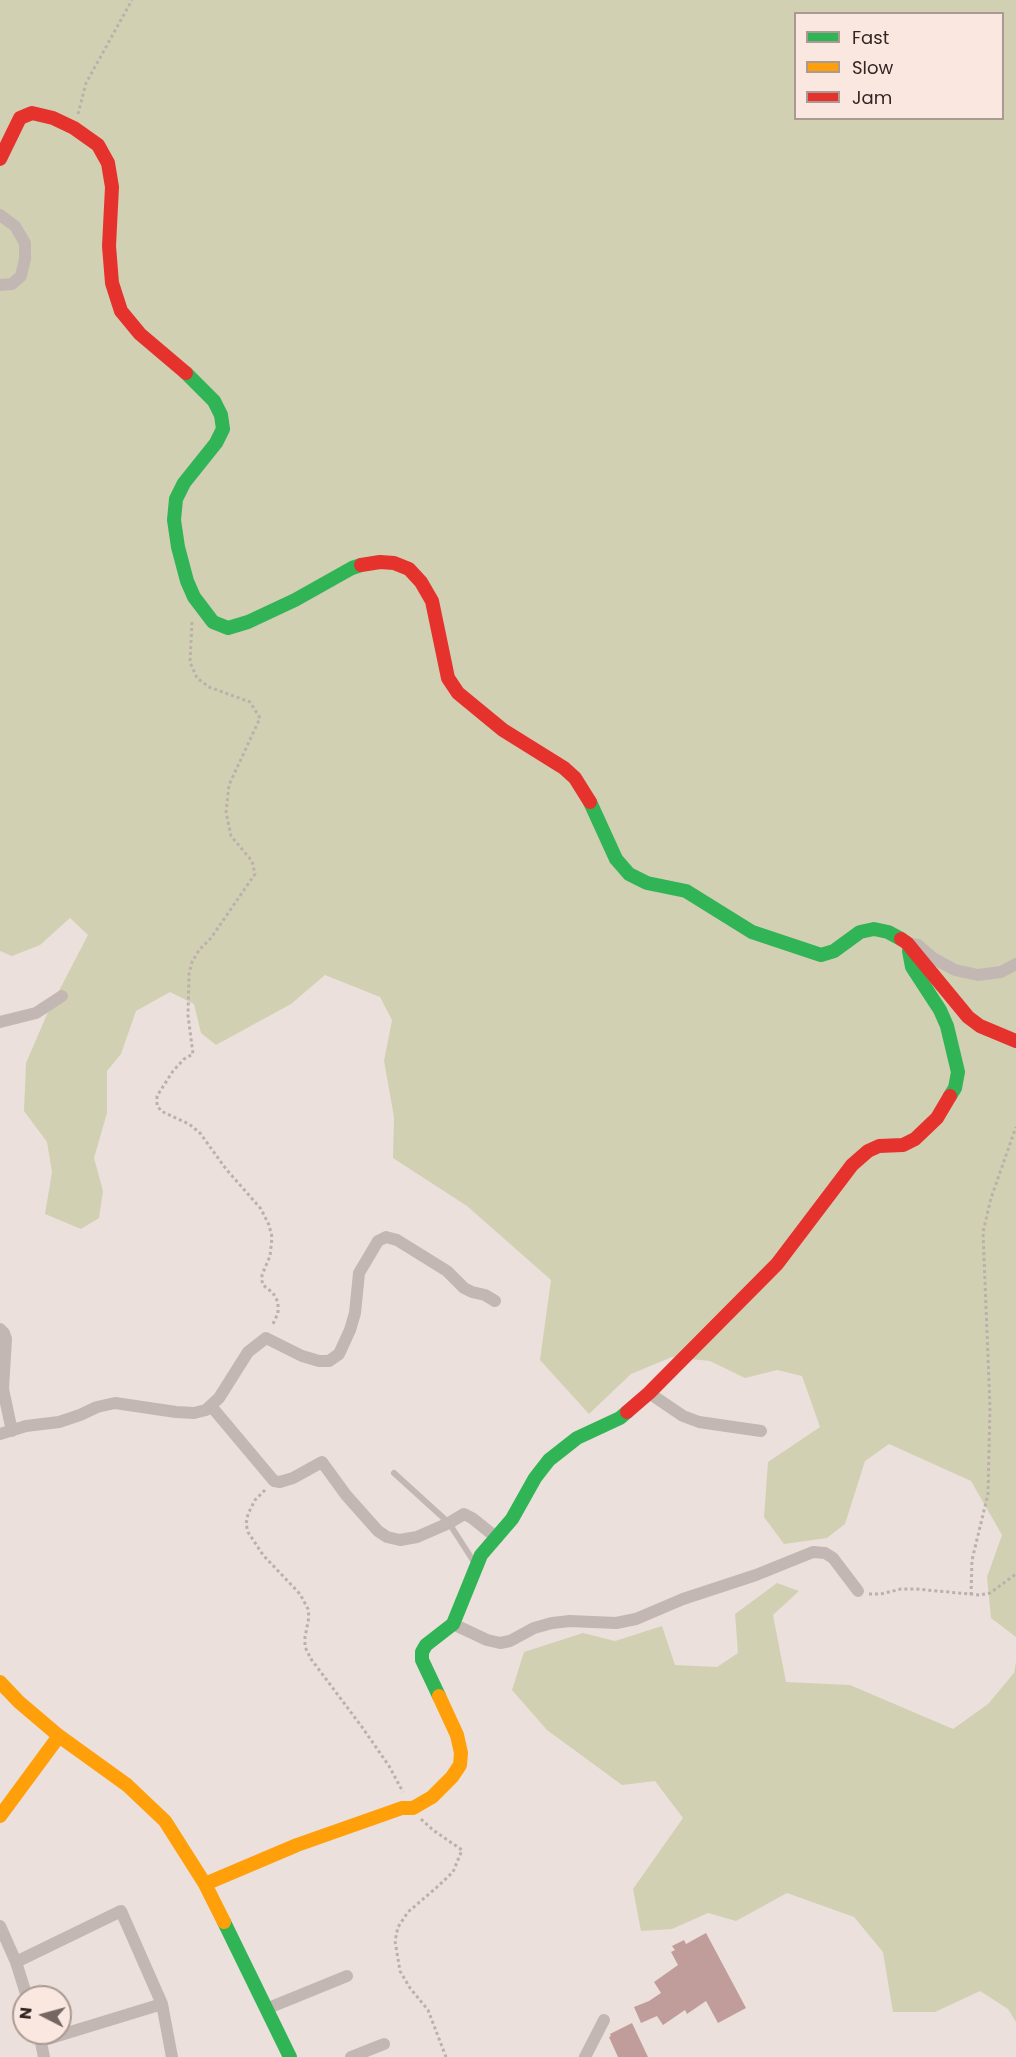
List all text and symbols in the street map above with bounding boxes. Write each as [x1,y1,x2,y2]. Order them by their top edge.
legend [794,12,1004,120]
text: Fast [852,25,889,50]
text: Slow [852,55,893,80]
text: Jam [852,85,892,110]
north arrow [12,1985,72,2045]
text: N [14,2006,38,2020]

